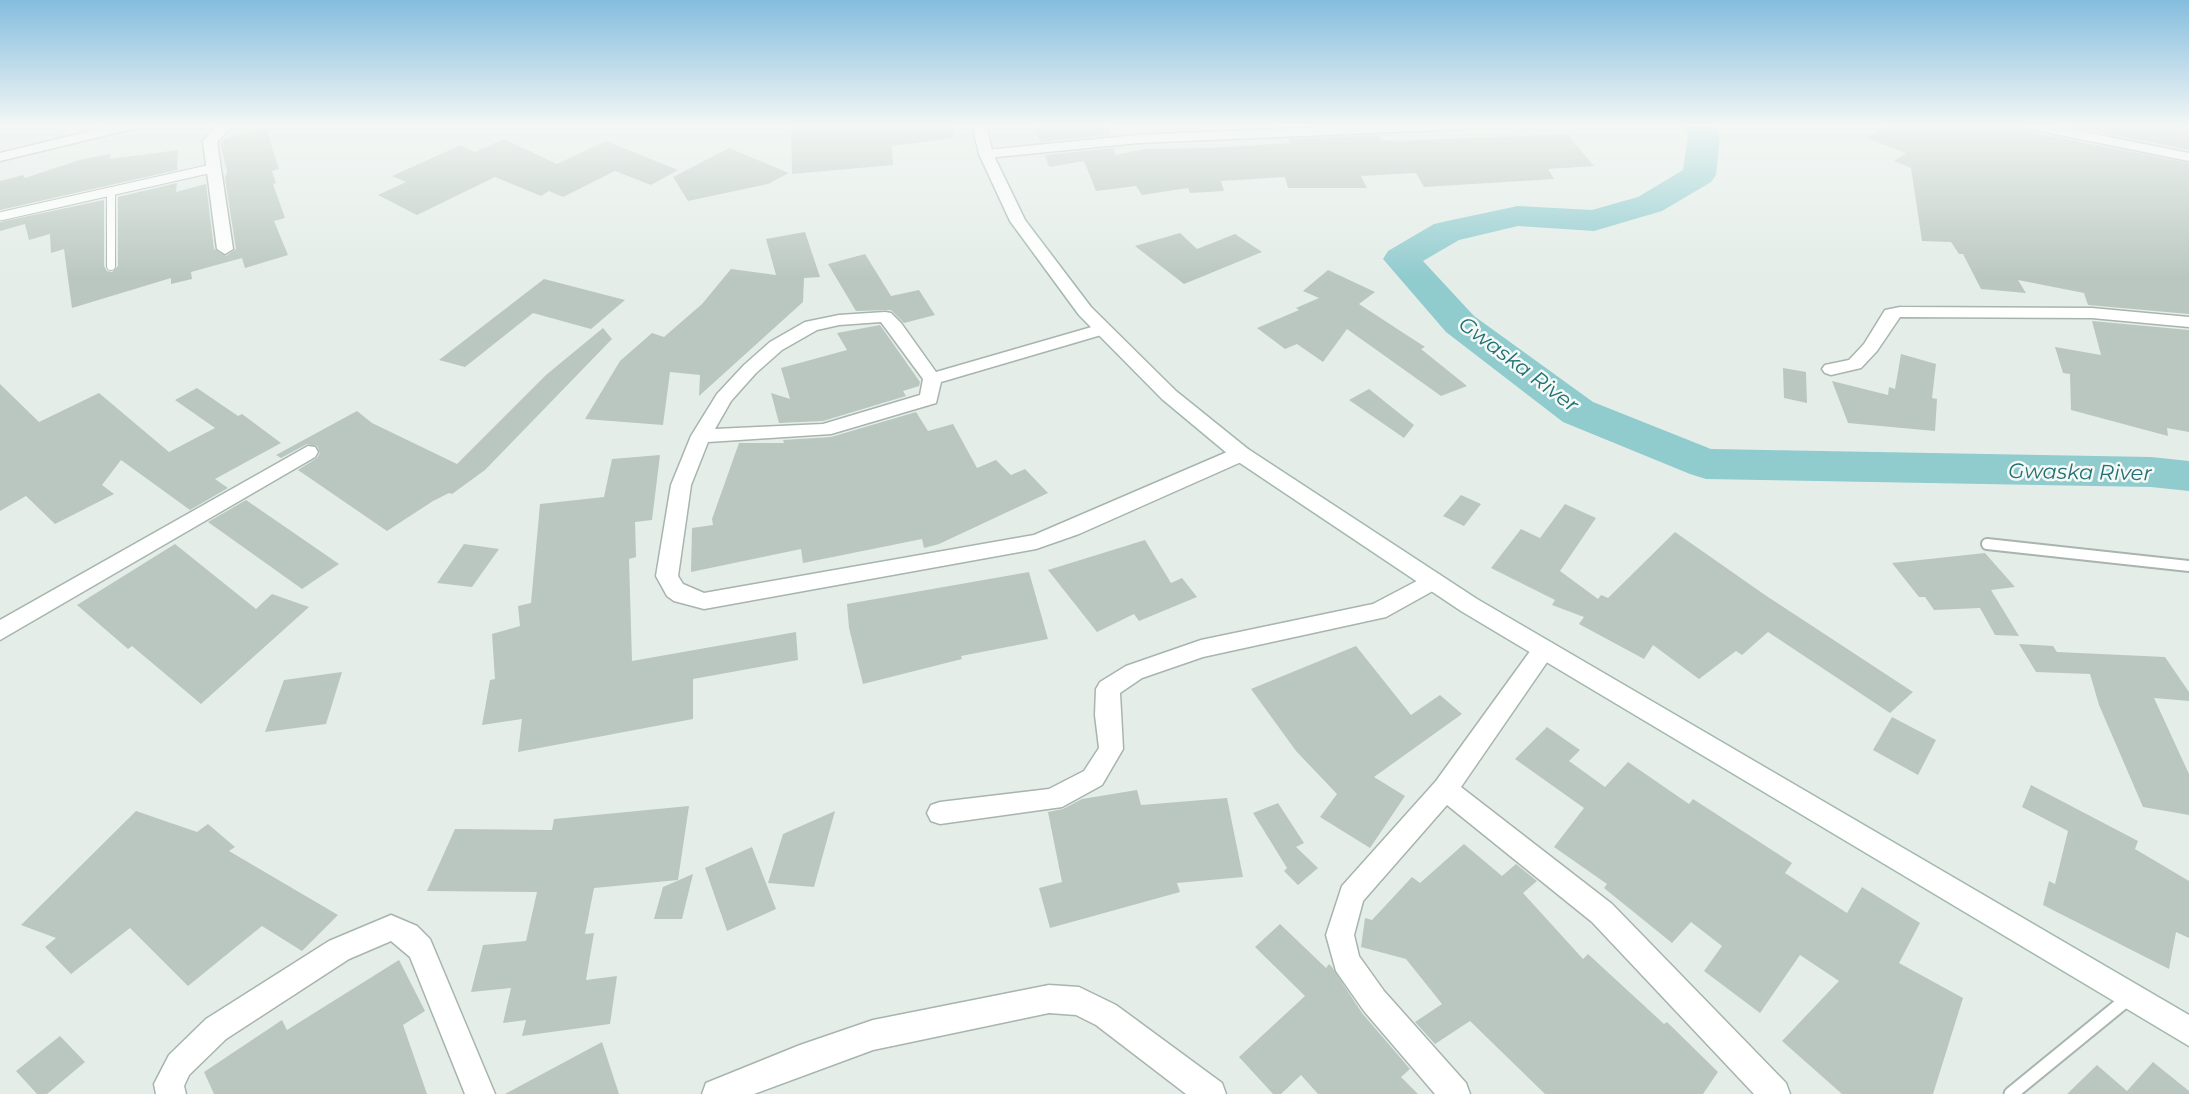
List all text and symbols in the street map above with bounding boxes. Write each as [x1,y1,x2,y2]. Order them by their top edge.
water label: Gwaska River [1453,312,1583,418]
water label: Gwaska River [2008,459,2152,487]

